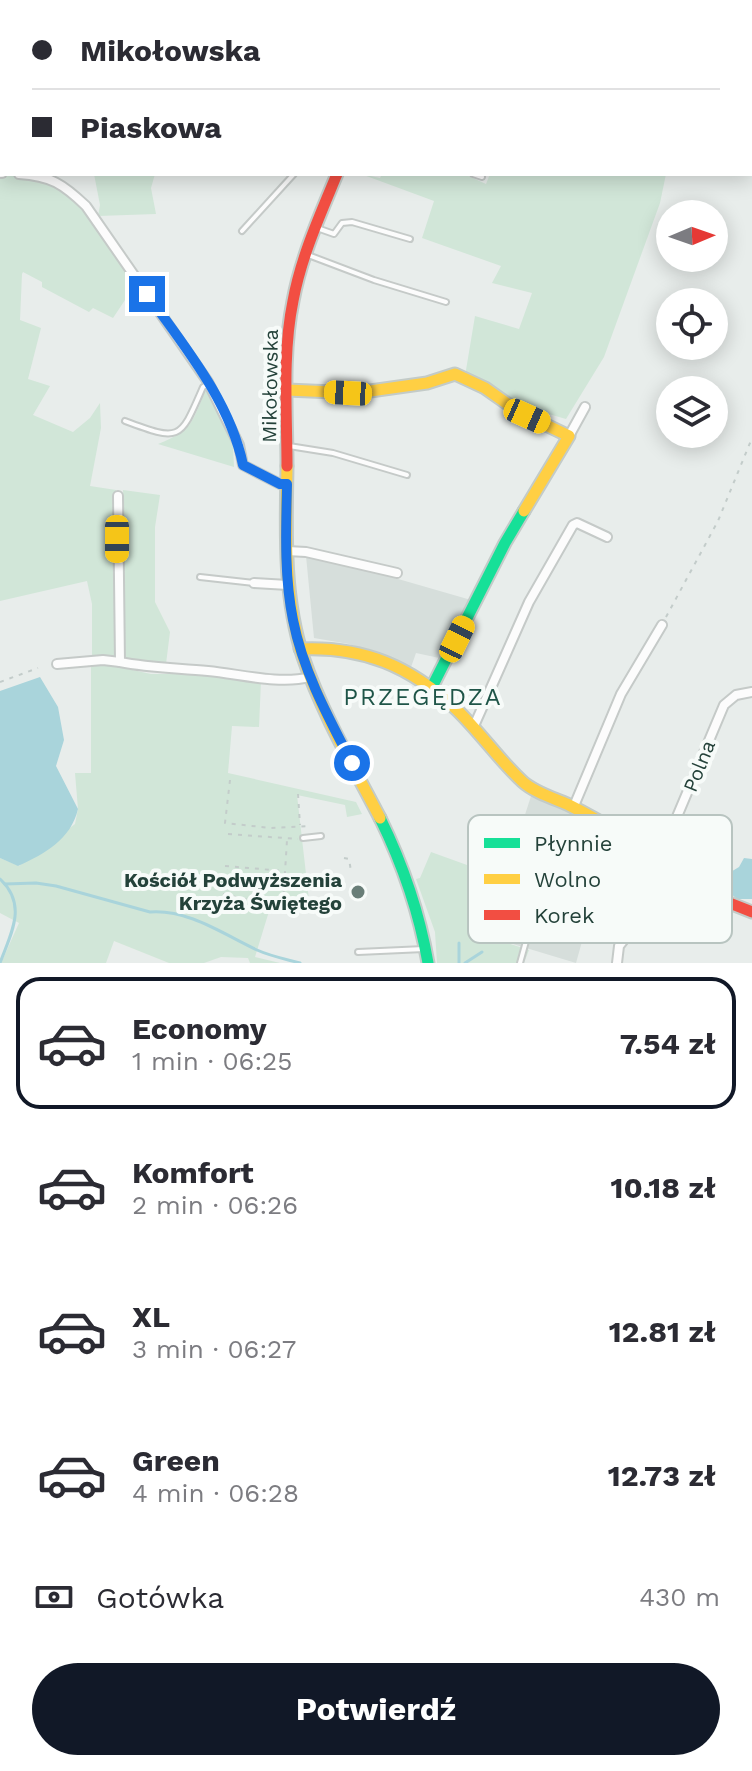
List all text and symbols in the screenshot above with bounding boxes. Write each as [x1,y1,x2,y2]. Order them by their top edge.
text: Mikołowska [80,33,260,68]
text: Piaskowa [80,110,222,145]
north arrow [656,200,728,272]
map controls [656,200,728,448]
route end [129,276,165,312]
button: locate [656,288,728,360]
street label: Mikołowska [257,329,283,443]
button: layers [656,376,728,448]
car [323,380,373,406]
car [500,395,554,437]
car [105,515,129,563]
car [436,612,478,666]
district label: PRZEGĘDZA [343,683,503,711]
street label: Polna [678,737,720,795]
route start [334,745,370,781]
legend [468,815,732,943]
text: Płynnie [534,831,613,856]
text: Wolno [534,867,601,892]
place label: Kościół Podwyższenia Krzyża Świętego [124,868,342,915]
marker: Kościół Podwyższenia Krzyża Świętego [349,883,367,901]
text: Korek [534,903,595,928]
icon: car [36,1007,108,1079]
text: Economy [132,1011,267,1046]
text: 7.54 zł [620,1026,716,1061]
text: 1 min · 06:25 [132,1046,292,1076]
icon: car [36,1151,108,1223]
text: Komfort [132,1155,254,1190]
text: 10.18 zł [611,1170,716,1205]
text: 2 min · 06:26 [132,1190,298,1220]
icon: car [36,1295,108,1367]
text: XL [132,1299,170,1334]
text: 12.81 zł [609,1314,716,1349]
text: 3 min · 06:27 [132,1334,296,1364]
icon: car [36,1439,108,1511]
text: Green [132,1443,220,1478]
text: 12.73 zł [608,1458,716,1493]
text: 4 min · 06:28 [132,1478,299,1508]
icon: cash [32,1575,76,1619]
text: Gotówka [96,1580,224,1615]
text: 430 m [639,1582,720,1612]
button: Potwierdź [32,1663,720,1755]

